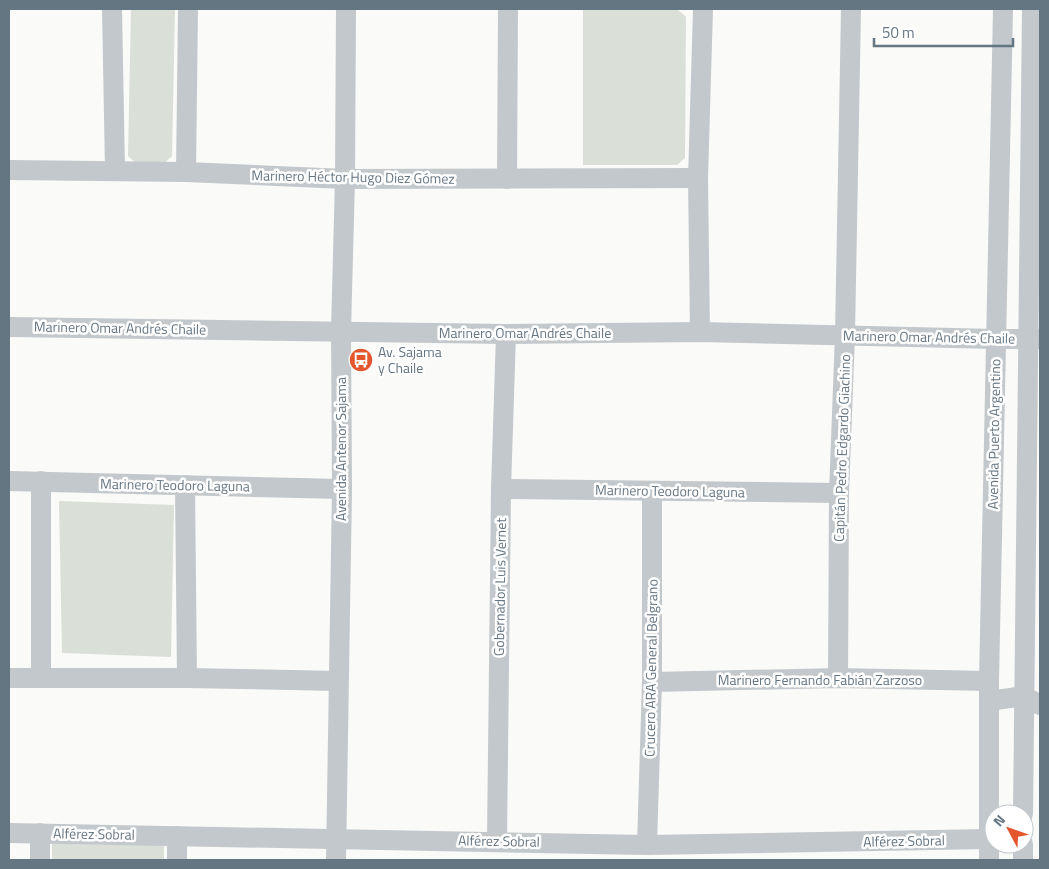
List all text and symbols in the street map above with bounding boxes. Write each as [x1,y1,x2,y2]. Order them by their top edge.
scale bar [874,15,1013,47]
text: 50 m [882,21,915,44]
street label: Marinero Héctor Hugo Diez Gómez [251,164,455,189]
street label: Marinero Omar Andrés Chaile [34,315,206,340]
street label: Marinero Omar Andrés Chaile [439,322,611,343]
street label: Marinero Omar Andrés Chaile [843,324,1015,349]
place label: Av. Sajama y Chaile [378,341,442,378]
bus stop icon: Av. Sajama y Chaile [348,347,374,373]
street label: Capitán Pedro Edgardo Giachino [828,354,855,542]
street label: Avenida Puerto Argentino [982,359,1005,509]
street label: Avenida Antenor Sajama [330,377,351,521]
street label: Marinero Teodoro Laguna [100,473,250,496]
street label: Marinero Teodoro Laguna [595,479,745,502]
street label: Gobernador Luis Vernet [488,518,511,656]
street label: Crucero ARA General Belgrano [638,579,663,757]
street label: Marinero Fernando Fabián Zarzoso [718,669,922,690]
north arrow [984,804,1034,854]
text: N [988,810,1010,831]
street label: Alférez Sobral [53,822,135,845]
street label: Alférez Sobral [458,829,540,852]
street label: Alférez Sobral [863,829,945,852]

